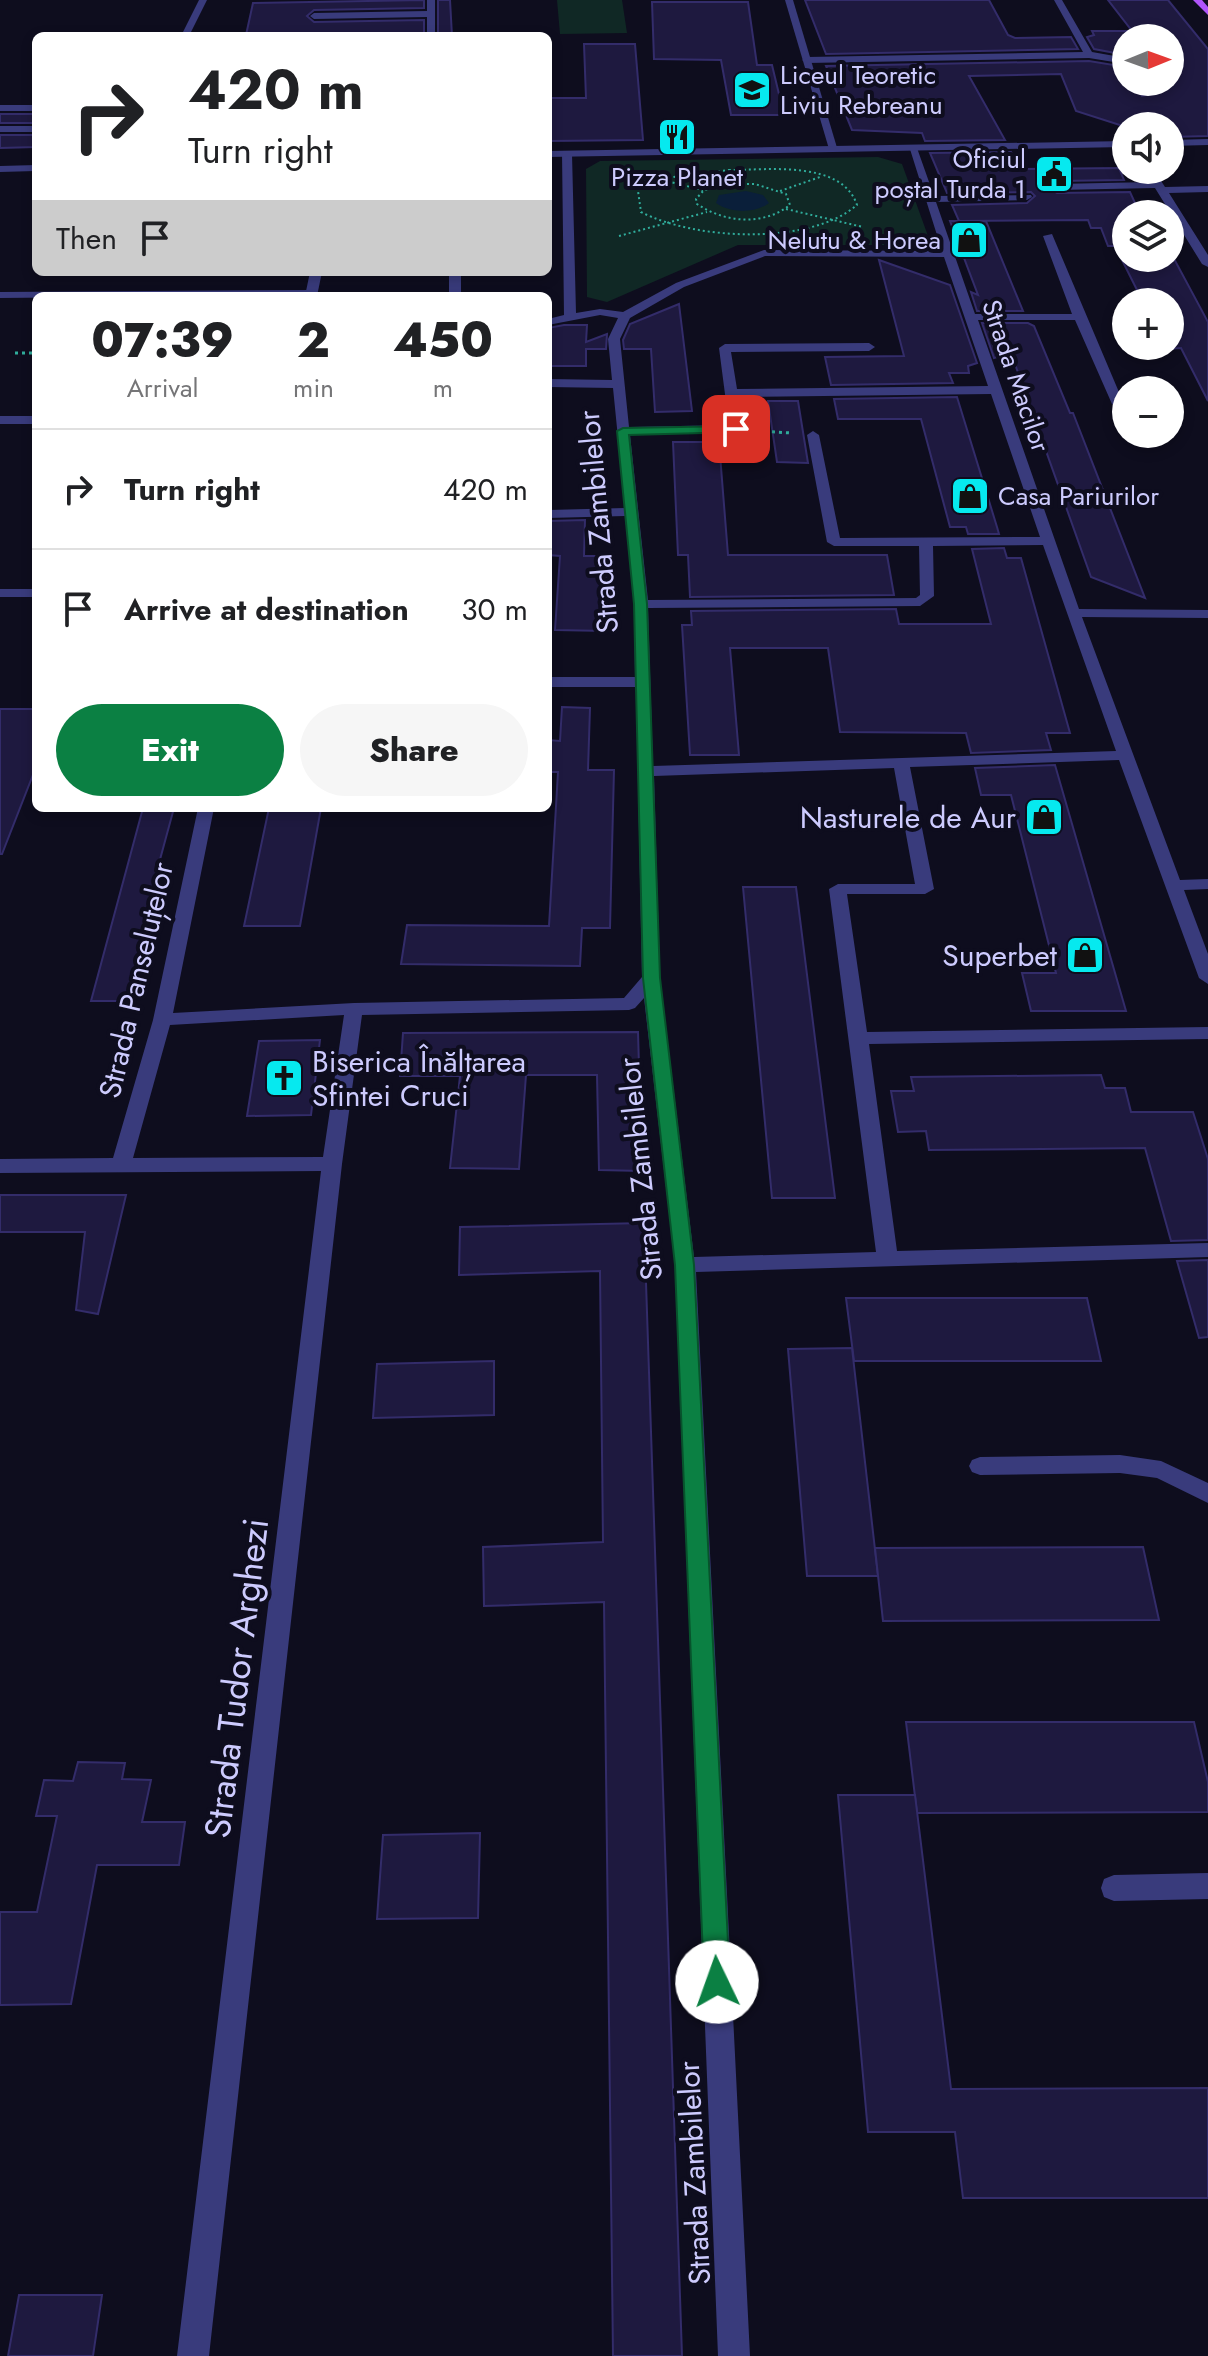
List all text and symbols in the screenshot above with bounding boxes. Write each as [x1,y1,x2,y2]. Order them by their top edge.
north arrow [1112,24,1184,96]
map controls [1112,24,1184,448]
text: 420 m [188,49,364,130]
place label: Liceul Teoretic Liviu Rebreanu [780,56,943,124]
icon: right [56,64,160,168]
school or university icon: Liceul Teoretic Liviu Rebreanu [731,69,773,111]
button: sound [1112,112,1184,184]
restaurant icon: Pizza Planet [656,116,698,158]
text: Turn right [188,124,333,176]
place label: Oficiul poștal Turda 1 [875,140,1026,208]
public building icon: Oficiul poștal Turda 1 [1033,153,1075,195]
place label: Pizza Planet [611,158,744,196]
button: layers [1112,200,1184,272]
icon: arrive [133,216,177,260]
text: Then [56,217,117,260]
shop icon: Nelutu & Horea [948,219,990,261]
place label: Nelutu & Horea [768,221,941,259]
button: + [1112,288,1184,360]
street label: Strada Macilor [972,295,1060,457]
text: 07:39 [91,306,234,375]
text: 2 [297,306,330,375]
text: 450 [393,306,493,375]
text: Arrival [127,369,198,407]
text: min [293,369,334,407]
text: m [433,369,453,407]
button: − [1112,376,1184,448]
pin [702,395,770,463]
icon: arrive [714,407,758,451]
street label: Strada Zambilelor [567,408,629,635]
icon: right [56,467,100,511]
text: Turn right [124,468,260,511]
text: 420 m [443,468,528,511]
shop icon: Casa Pariurilor [949,475,991,517]
place label: Casa Pariurilor [998,477,1159,515]
icon: arrive [56,587,100,631]
text: Arrive at destination [124,588,409,631]
text: 30 m [461,588,528,631]
button: Exit [56,704,284,796]
button: Share [300,704,528,796]
place label: Nasturele de Aur [800,796,1017,839]
shop icon: Nasturele de Aur [1023,796,1065,838]
street label: Strada Panseluțelor [88,857,184,1102]
place label: Superbet [942,934,1058,977]
shop icon: Superbet [1064,934,1106,976]
place label: Biserica Înălțarea Sfintei Cruci [312,1040,526,1117]
street label: Strada Zambilelor [607,1055,673,1283]
church icon: Biserica Înălțarea Sfintei Cruci [263,1057,305,1099]
street label: Strada Tudor Arghezi [191,1515,281,1841]
position arrow [675,1940,759,2024]
street label: Strada Zambilelor [667,2059,721,2286]

